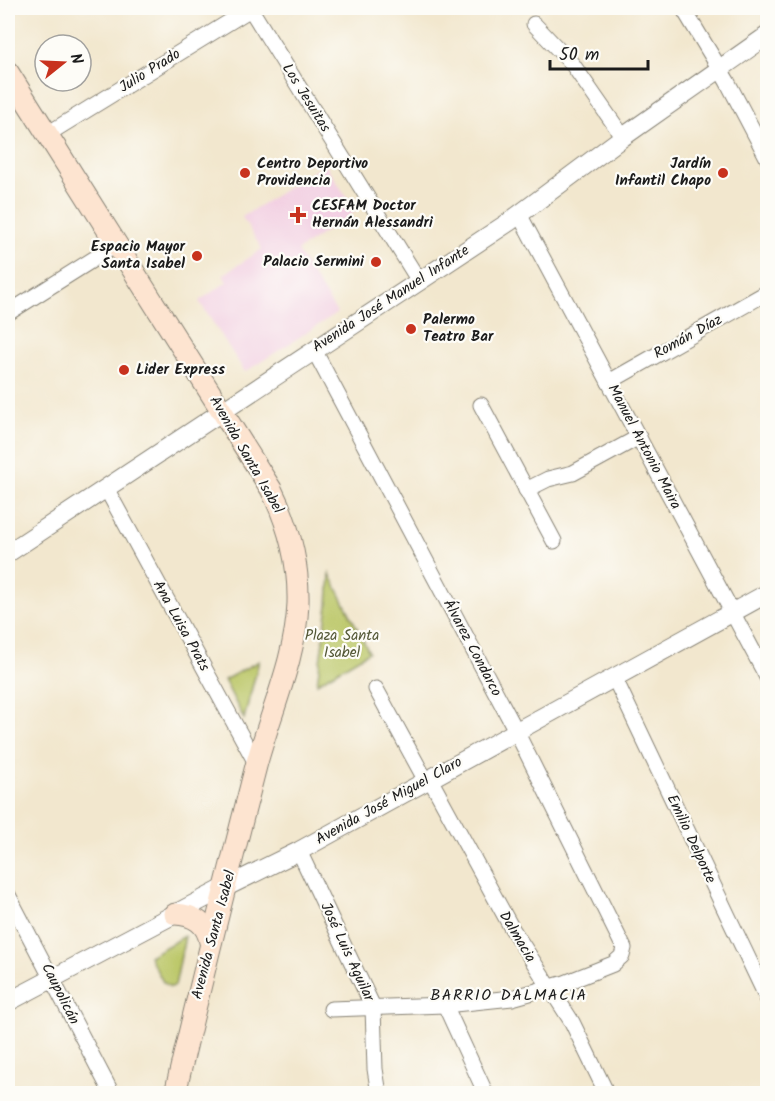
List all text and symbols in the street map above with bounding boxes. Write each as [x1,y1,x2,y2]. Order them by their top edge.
north arrow [33,33,93,93]
scale bar [550,33,648,71]
text: 50 m [559,41,599,70]
street label: Julio Prado [115,43,186,99]
text: N [62,50,89,67]
street label: Los Jesuitas [275,59,337,138]
place label: Centro Deportivo Providencia [257,152,368,193]
place label: Jardín Infantil Chapo [615,152,711,193]
marker: Centro Deportivo Providencia [238,166,252,180]
marker: Jardín Infantil Chapo [716,166,730,180]
place label: CESFAM Doctor Hernán Alessandri [312,194,434,235]
marker: CESFAM Doctor Hernán Alessandri [289,206,307,224]
place label: Espacio Mayor Santa Isabel [91,235,186,276]
street label: Avenida José Manuel Infante [308,239,475,359]
marker: Espacio Mayor Santa Isabel [190,249,204,263]
place label: Palacio Sermini [263,250,365,274]
marker: Palacio Sermini [369,255,383,269]
place label: Palermo Teatro Bar [423,308,494,349]
street label: Román Díaz [649,308,727,366]
marker: Palermo Teatro Bar [404,322,418,336]
place label: Lider Express [136,358,225,382]
marker: Lider Express [117,363,131,377]
street label: Manuel Antonio Maira [601,380,687,514]
street label: Avenida Santa Isabel [202,392,290,519]
street label: Ana Luisa Prats [146,576,216,676]
street label: Álvarez Condarco [436,595,508,701]
park label: Plaza Santa Isabel [305,624,379,665]
street label: Avenida José Miguel Claro [311,750,467,851]
street label: Emilio Delporte [660,790,722,888]
street label: Avenida Santa Isabel [185,868,243,1002]
street label: José Luis Aguilar [314,898,381,1006]
street label: Dalmacia [492,907,542,967]
street label: Caupolicán [34,959,86,1029]
district label: BARRIO DALMACIA [430,983,588,1008]

